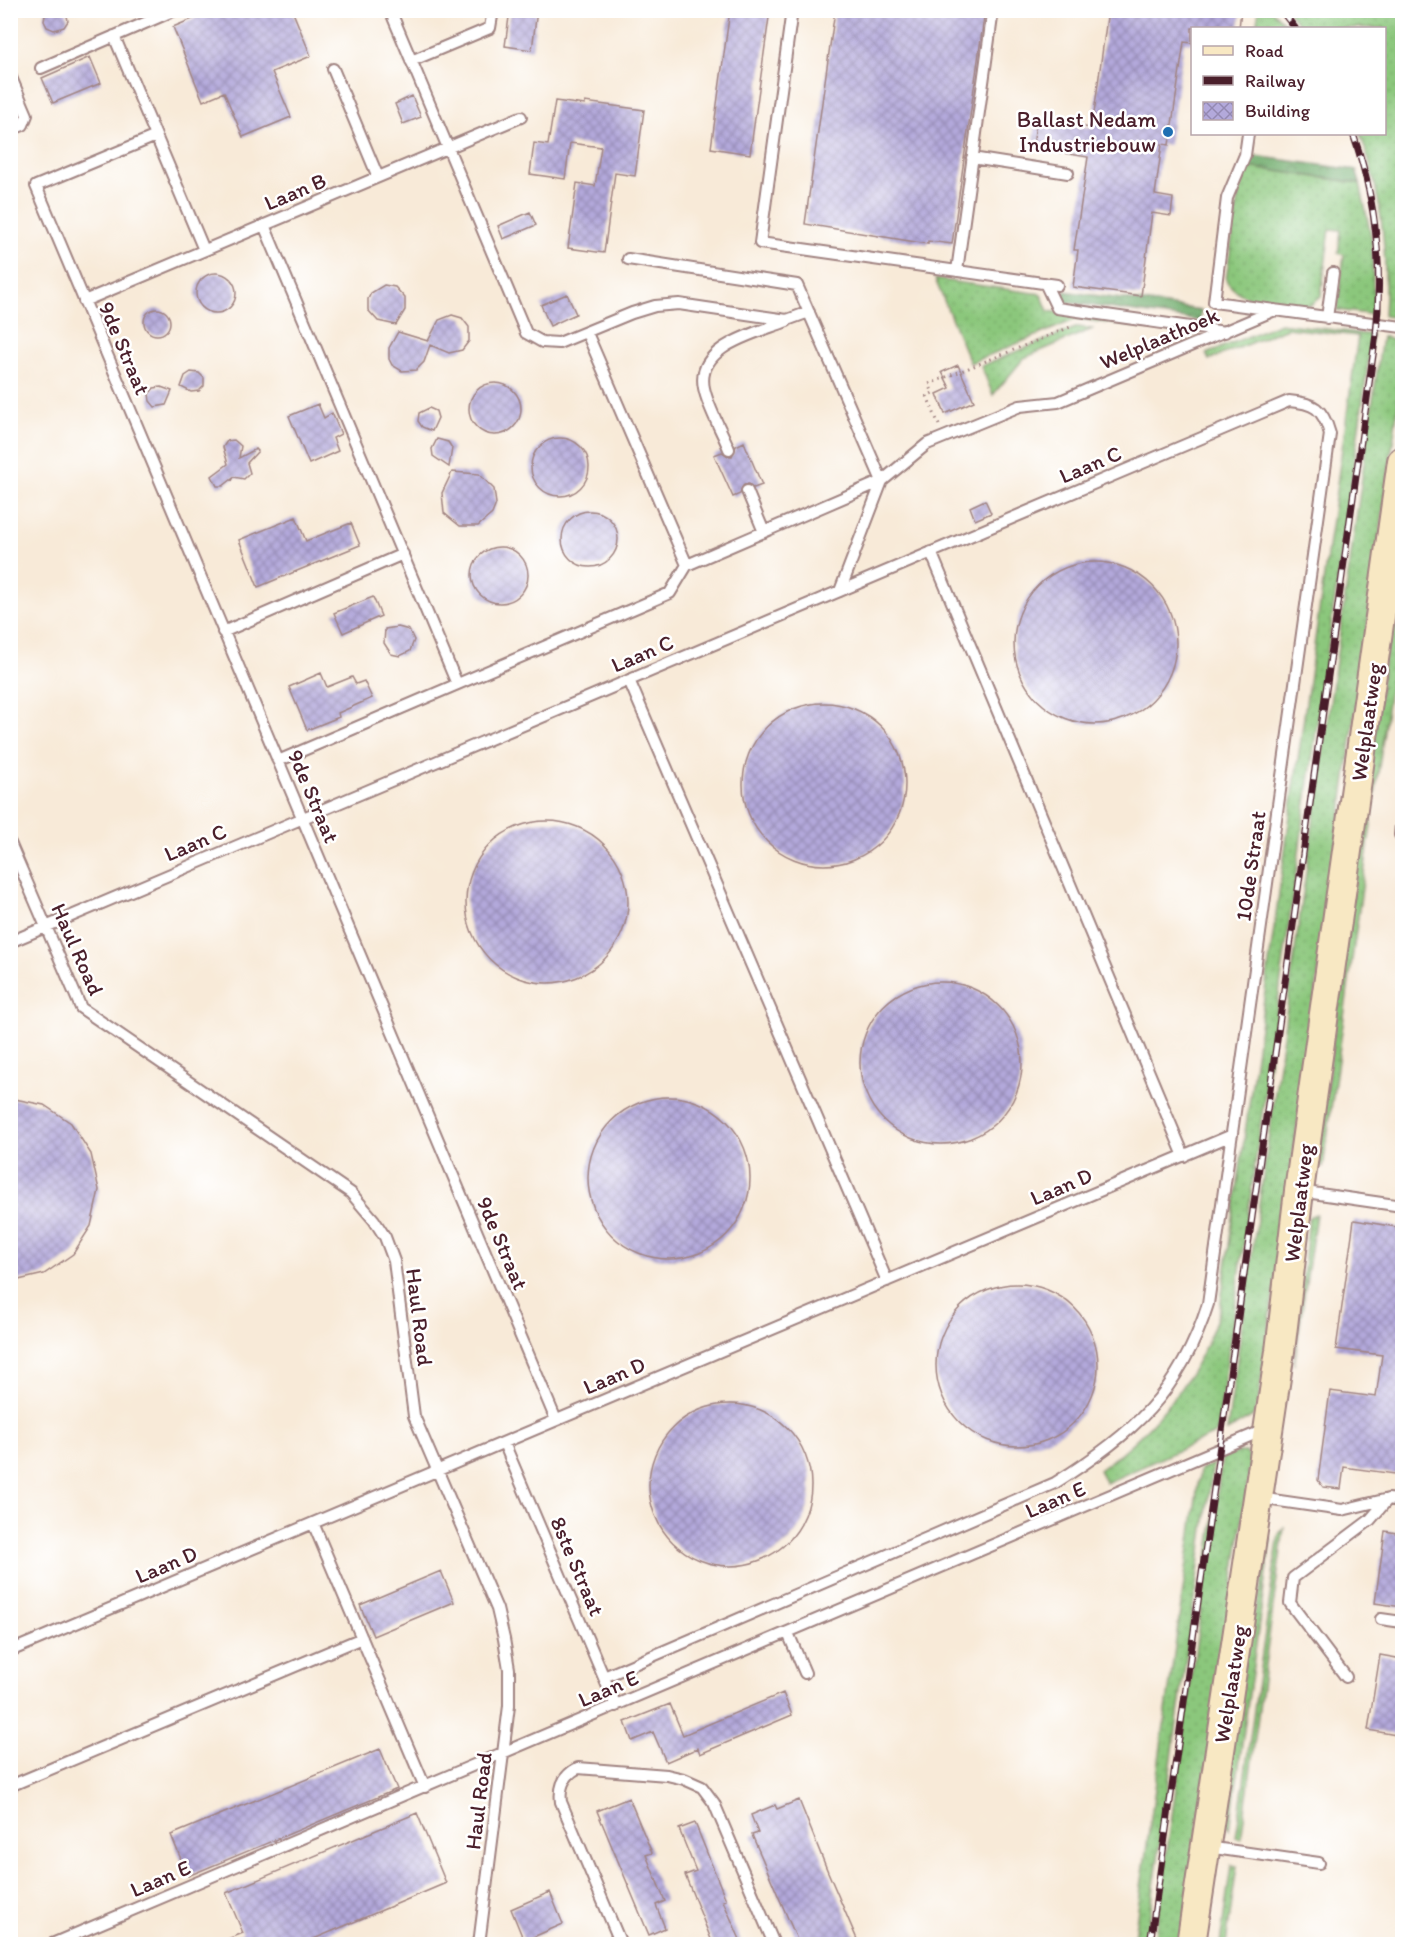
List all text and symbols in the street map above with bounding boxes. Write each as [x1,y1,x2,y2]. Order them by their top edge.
legend [1191,27,1386,135]
text: Road [1245,40,1284,62]
text: Railway [1245,70,1306,92]
text: Building [1245,100,1311,122]
place label: Ballast Nedam Industriebouw [1017,106,1156,158]
marker: Ballast Nedam Industriebouw [1161,125,1175,139]
street label: Laan B [260,166,330,217]
street label: 9de Straat [93,297,156,399]
street label: Welplaathoek [1096,301,1223,376]
street label: Laan C [1055,439,1125,490]
street label: Laan C [607,628,677,679]
street label: Welplaatweg [1345,661,1388,783]
street label: 9de Straat [282,745,345,847]
street label: 10de Straat [1229,809,1272,923]
street label: Laan C [160,817,230,868]
street label: Haul Road [45,899,110,1000]
street label: Welplaatweg [1278,1142,1319,1264]
street label: Laan D [1026,1161,1096,1212]
street label: 9de Straat [471,1192,534,1294]
street label: Haul Road [400,1267,439,1368]
street label: Laan D [579,1350,649,1401]
street label: Laan E [1021,1475,1089,1524]
street label: 8ste Straat [545,1512,611,1620]
street label: Laan D [131,1539,201,1590]
street label: Welplaatweg [1208,1622,1253,1745]
street label: Laan E [574,1664,642,1713]
street label: Haul Road [459,1751,498,1851]
street label: Laan E [126,1854,194,1903]

